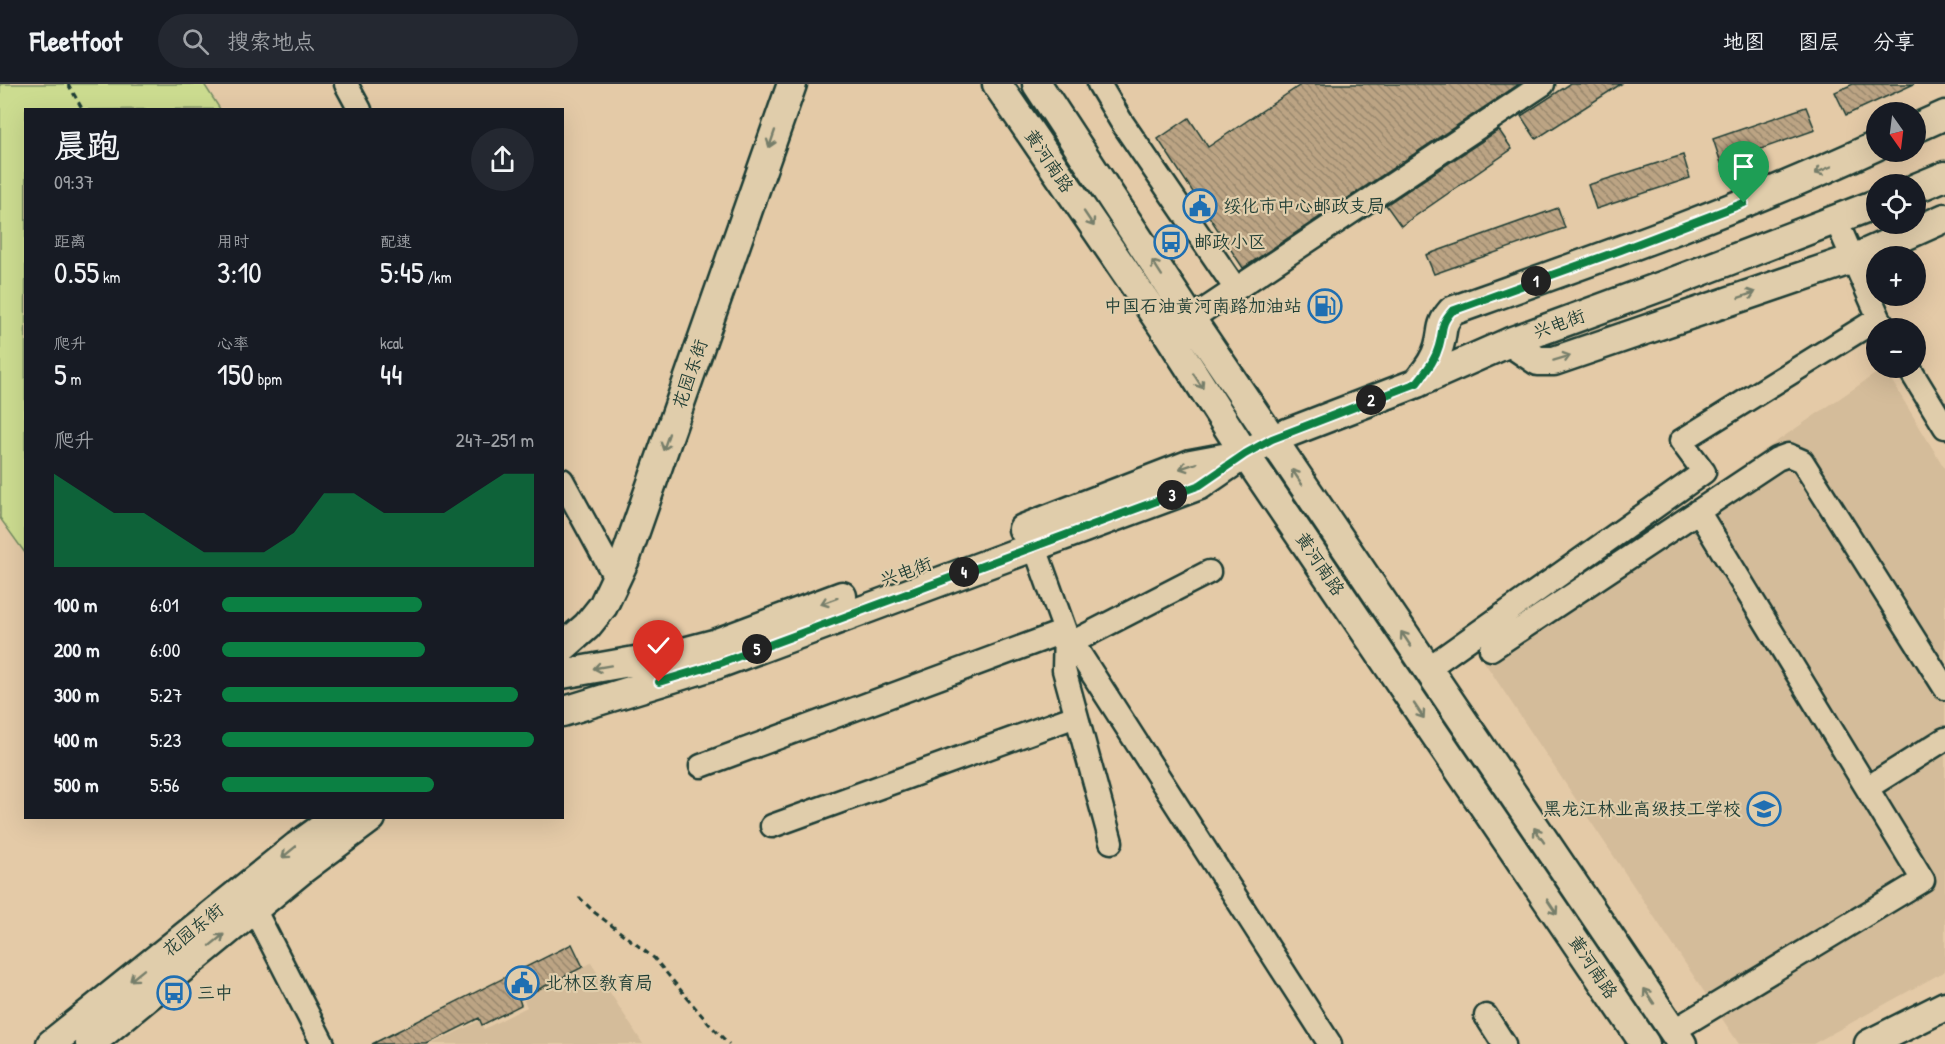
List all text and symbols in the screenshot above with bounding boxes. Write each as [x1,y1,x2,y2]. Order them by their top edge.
search box [158,14,578,68]
text: Fleetfoot [30,22,122,60]
icon: search [179,25,212,58]
text: 搜索地点 [227,26,315,56]
text: 地图 [1723,27,1765,56]
text: 图层 [1798,27,1840,56]
text: 分享 [1873,27,1915,56]
north arrow [1866,102,1926,162]
map controls [1866,102,1926,378]
text: 晨跑 [54,123,120,167]
street label: 黄河南路 [1019,124,1080,198]
button: share [471,128,534,191]
one-way arrow [766,129,777,148]
pin [1718,141,1769,203]
icon: arrive [1727,150,1760,183]
one-way arrow [1814,165,1833,176]
text: 09:37 [54,168,94,195]
button: locate [1866,174,1926,234]
public building icon: 绥化市中心邮政支局 [1182,188,1218,224]
place label: 绥化市中心邮政支局 [1223,193,1385,218]
one-way arrow [1083,210,1095,227]
bus stop icon: 邮政小区 [1153,224,1189,260]
place label: 邮政小区 [1194,229,1266,254]
text: 距离 [54,230,86,252]
text: 用时 [217,230,249,252]
text: 配速 [380,230,412,252]
button: + [1866,246,1926,306]
text: 0.55 [54,252,99,292]
text: 3:10 [217,252,262,292]
text: 5:45 [380,252,424,292]
one-way arrow [1151,260,1164,277]
text: km [99,266,120,288]
text: /km [424,266,452,288]
pin: 1 [1521,266,1551,296]
text: 1 [1533,270,1539,292]
fuel station icon: 中国石油黄河南路加油站 [1307,288,1343,324]
one-way arrow [1737,289,1755,300]
place label: 中国石油黄河南路加油站 [1104,293,1302,318]
street label: 兴电街 [1529,303,1588,345]
button: − [1866,318,1926,378]
text: 爬升 [54,332,86,354]
text: 心率 [217,332,249,354]
text: kcal [380,332,403,354]
street label: 花园东街 [666,336,713,412]
one-way arrow [1552,352,1571,363]
text: 5 [54,354,67,394]
text: 150 [217,354,254,394]
text: 44 [380,354,403,394]
text: m [67,368,81,390]
text: bpm [254,368,282,390]
one-way arrow [1192,372,1204,388]
pin: 2 [1356,385,1386,415]
text: 2 [1367,389,1375,411]
text: 爬升 [54,426,94,453]
text: 247–251 m [456,426,534,453]
one-way arrow [660,432,671,451]
one-way arrow [1179,461,1198,472]
one-way arrow [1291,469,1303,485]
pin: 3 [1157,480,1187,510]
text: 3 [1168,484,1176,506]
street label: 黄河南路 [1290,527,1351,601]
street label: 兴电街 [876,551,935,593]
pin: 4 [949,557,979,587]
text: 4 [961,561,967,583]
text: 100 m [54,591,97,618]
text: 6:01 [150,591,179,618]
one-way arrow [820,596,839,607]
pin [633,620,684,682]
icon: check [642,629,675,662]
one-way arrow [1400,631,1412,647]
pin: 5 [742,634,772,664]
text: 200 m [54,636,99,663]
text: 6:00 [150,636,181,663]
text: 5 [754,638,760,660]
one-way arrow [593,662,612,673]
text: 300 m [54,681,99,708]
text: 5:27 [150,681,182,708]
one-way arrow [1413,702,1425,719]
text: 400 m [54,726,98,753]
text: 5:23 [150,726,181,753]
text: 500 m [54,771,99,798]
text: 5:56 [150,771,180,798]
school or university icon: 黑龙江林业高级技工学校 [1746,791,1782,827]
place label: 黑龙江林业高级技工学校 [1543,796,1741,821]
one-way arrow [1533,827,1545,843]
one-way arrow [281,846,297,859]
street label: 花园东街 [157,897,229,962]
one-way arrow [1546,898,1558,915]
street label: 黄河南路 [1563,930,1624,1004]
one-way arrow [208,934,224,947]
public building icon: 北林区教育局 [504,965,540,1001]
one-way arrow [129,968,145,981]
place label: 北林区教育局 [545,970,653,995]
bus stop icon: 三中 [156,975,192,1011]
place label: 三中 [197,980,233,1005]
one-way arrow [1643,988,1655,1004]

